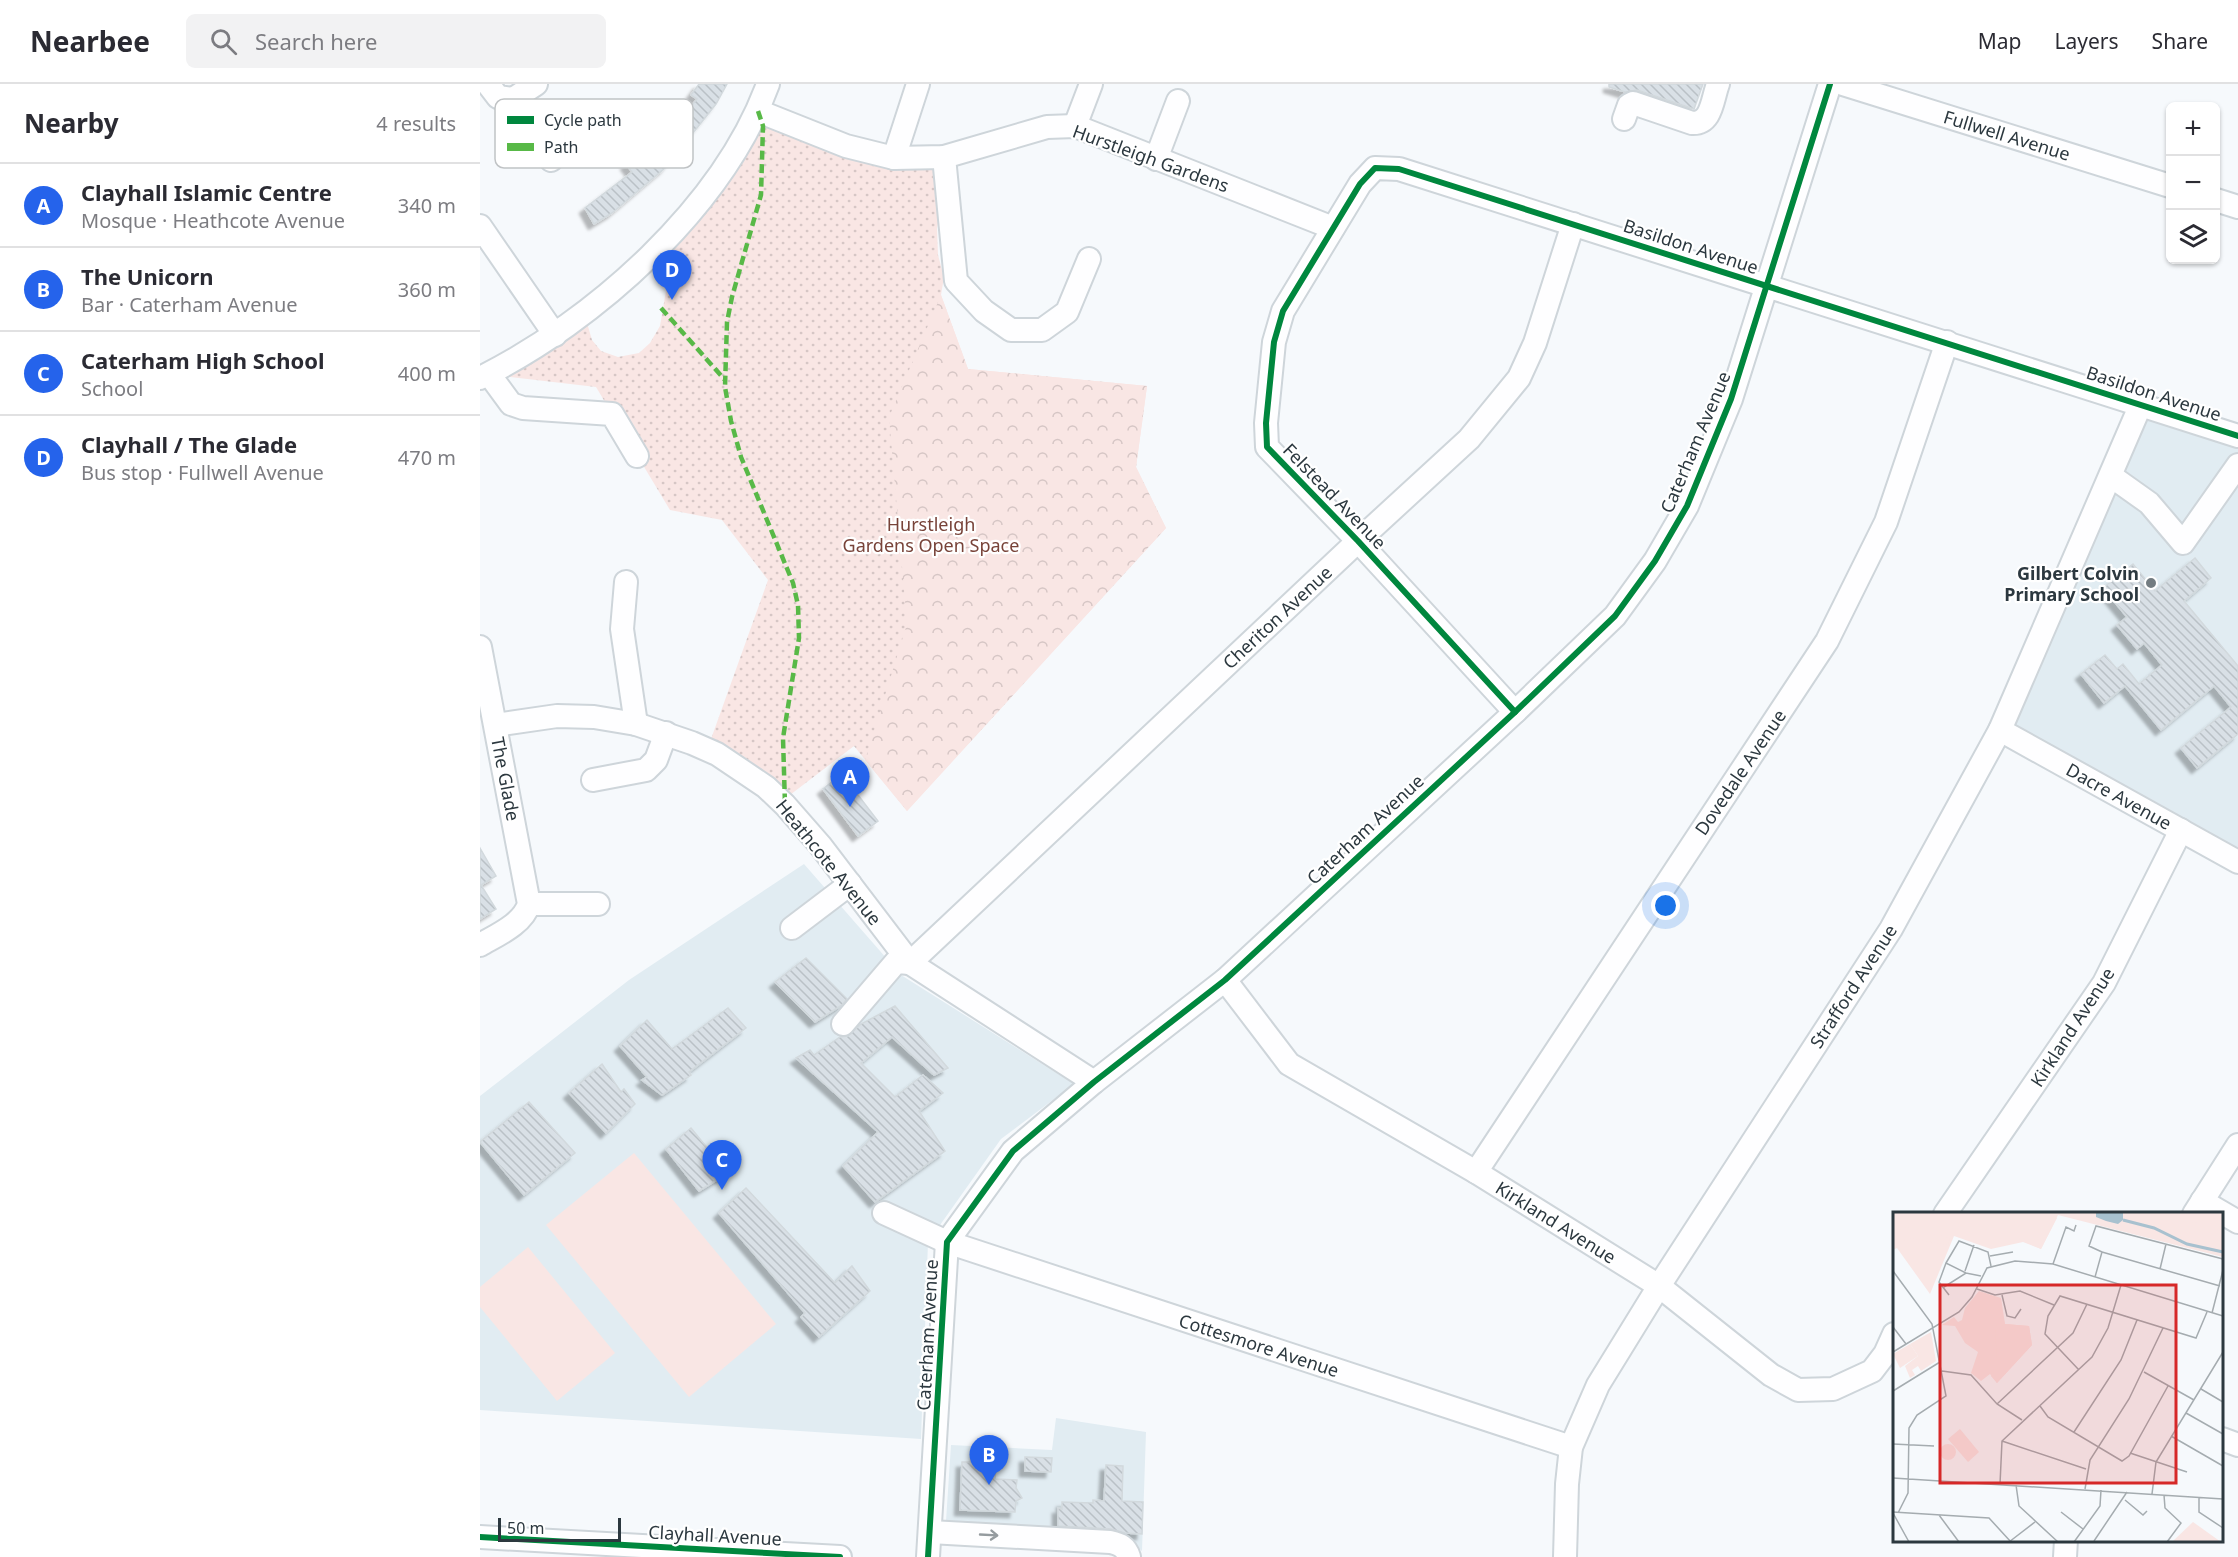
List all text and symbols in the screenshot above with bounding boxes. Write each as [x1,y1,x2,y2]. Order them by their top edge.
search box [186,14,606,68]
text: Nearbee [30,22,150,60]
icon: search [207,25,240,58]
text: Search here [255,26,377,56]
text: Map [1978,27,2022,55]
text: Layers [2055,27,2119,55]
text: Share [2152,27,2208,55]
legend [495,99,693,168]
map controls [2166,102,2220,264]
button: + [2166,102,2220,156]
street label: Fullwell Avenue [1941,104,2073,166]
text: Nearby [24,105,119,141]
text: Cycle path [544,109,622,131]
text: 4 results [376,110,456,137]
street label: Hurstleigh Gardens [1070,119,1232,197]
text: Path [544,136,578,158]
button: − [2166,156,2220,210]
text: Clayhall Islamic Centre [81,177,332,207]
text: A [37,192,50,219]
text: 340 m [398,192,456,219]
text: Mosque · Heathcote Avenue [81,207,345,234]
button: layers [2166,210,2220,264]
street label: Basildon Avenue [1620,213,1762,279]
pin: D [652,250,692,300]
text: The Unicorn [81,261,214,291]
text: B [37,276,50,303]
text: 360 m [398,276,456,303]
text: Bar · Caterham Avenue [81,291,298,318]
text: Caterham High School [81,345,325,375]
text: C [37,360,50,387]
text: 400 m [398,360,456,387]
street label: Basildon Avenue [2083,360,2225,426]
street label: Caterham Avenue [1654,368,1736,516]
text: School [81,375,143,402]
text: Clayhall / The Glade [81,429,297,459]
street label: Felstead Avenue [1278,438,1392,554]
text: D [36,444,51,471]
text: 470 m [398,444,456,471]
text: Bus stop · Fullwell Avenue [81,459,324,486]
park label: Hurstleigh Gardens Open Space [843,512,1019,557]
street label: Cheriton Avenue [1217,560,1337,674]
place label: Gilbert Colvin Primary School [2004,561,2139,606]
marker: Gilbert Colvin Primary School [2144,576,2158,590]
street label: Dovedale Avenue [1689,704,1791,840]
street label: The Glade [486,735,526,823]
street label: Dacre Avenue [2062,757,2176,835]
pin: A [830,758,869,807]
street label: Caterham Avenue [1301,769,1429,889]
street label: Heathcote Avenue [771,794,887,930]
your location [1651,891,1680,920]
street label: Strafford Avenue [1804,920,1902,1052]
street label: Kirkland Avenue [2024,963,2120,1091]
pin: C [702,1140,742,1190]
street label: Kirkland Avenue [1491,1175,1621,1269]
inset map [1893,1212,2223,1542]
street label: Caterham Avenue [911,1259,943,1411]
street label: Cottesmore Avenue [1176,1308,1342,1382]
pin: B [970,1436,1008,1485]
scale bar [498,1515,621,1542]
text: 50 m [507,1517,544,1539]
street label: Clayhall Avenue [648,1520,782,1550]
one-way arrow [978,1530,998,1541]

